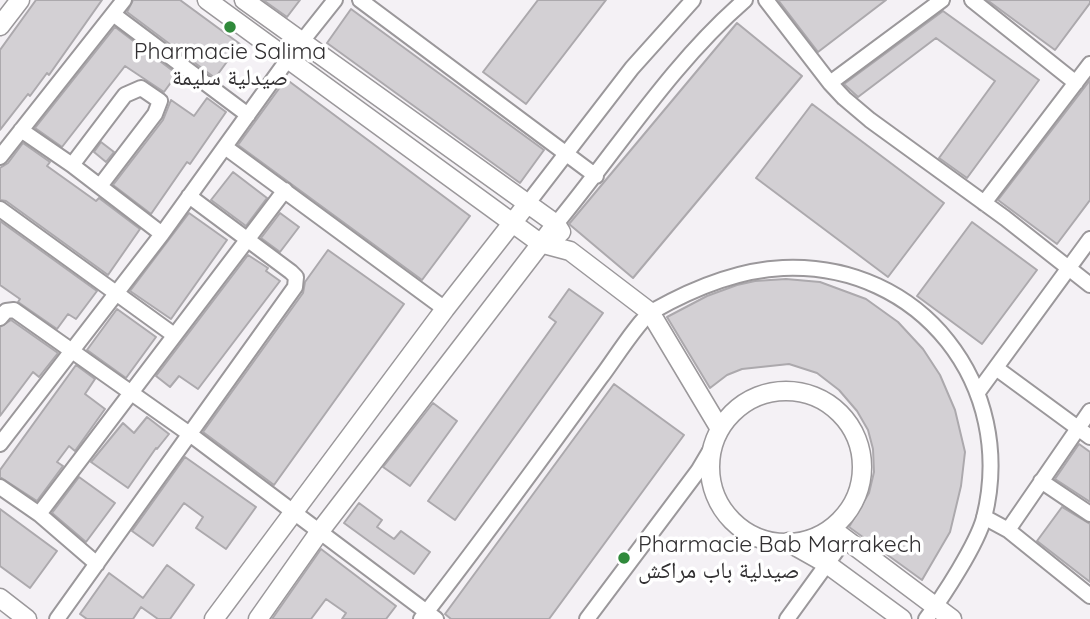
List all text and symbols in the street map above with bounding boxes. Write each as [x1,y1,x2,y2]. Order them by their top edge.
marker: Pharmacie Salima صيدلية سليمة [222,19,238,35]
place label: Pharmacie Salima صيدلية سليمة [134,38,326,92]
place label: Pharmacie Bab Marrakech صيدلية باب مراكش [638,531,922,585]
marker: Pharmacie Bab Marrakech صيدلية باب مراكش [616,550,632,566]

